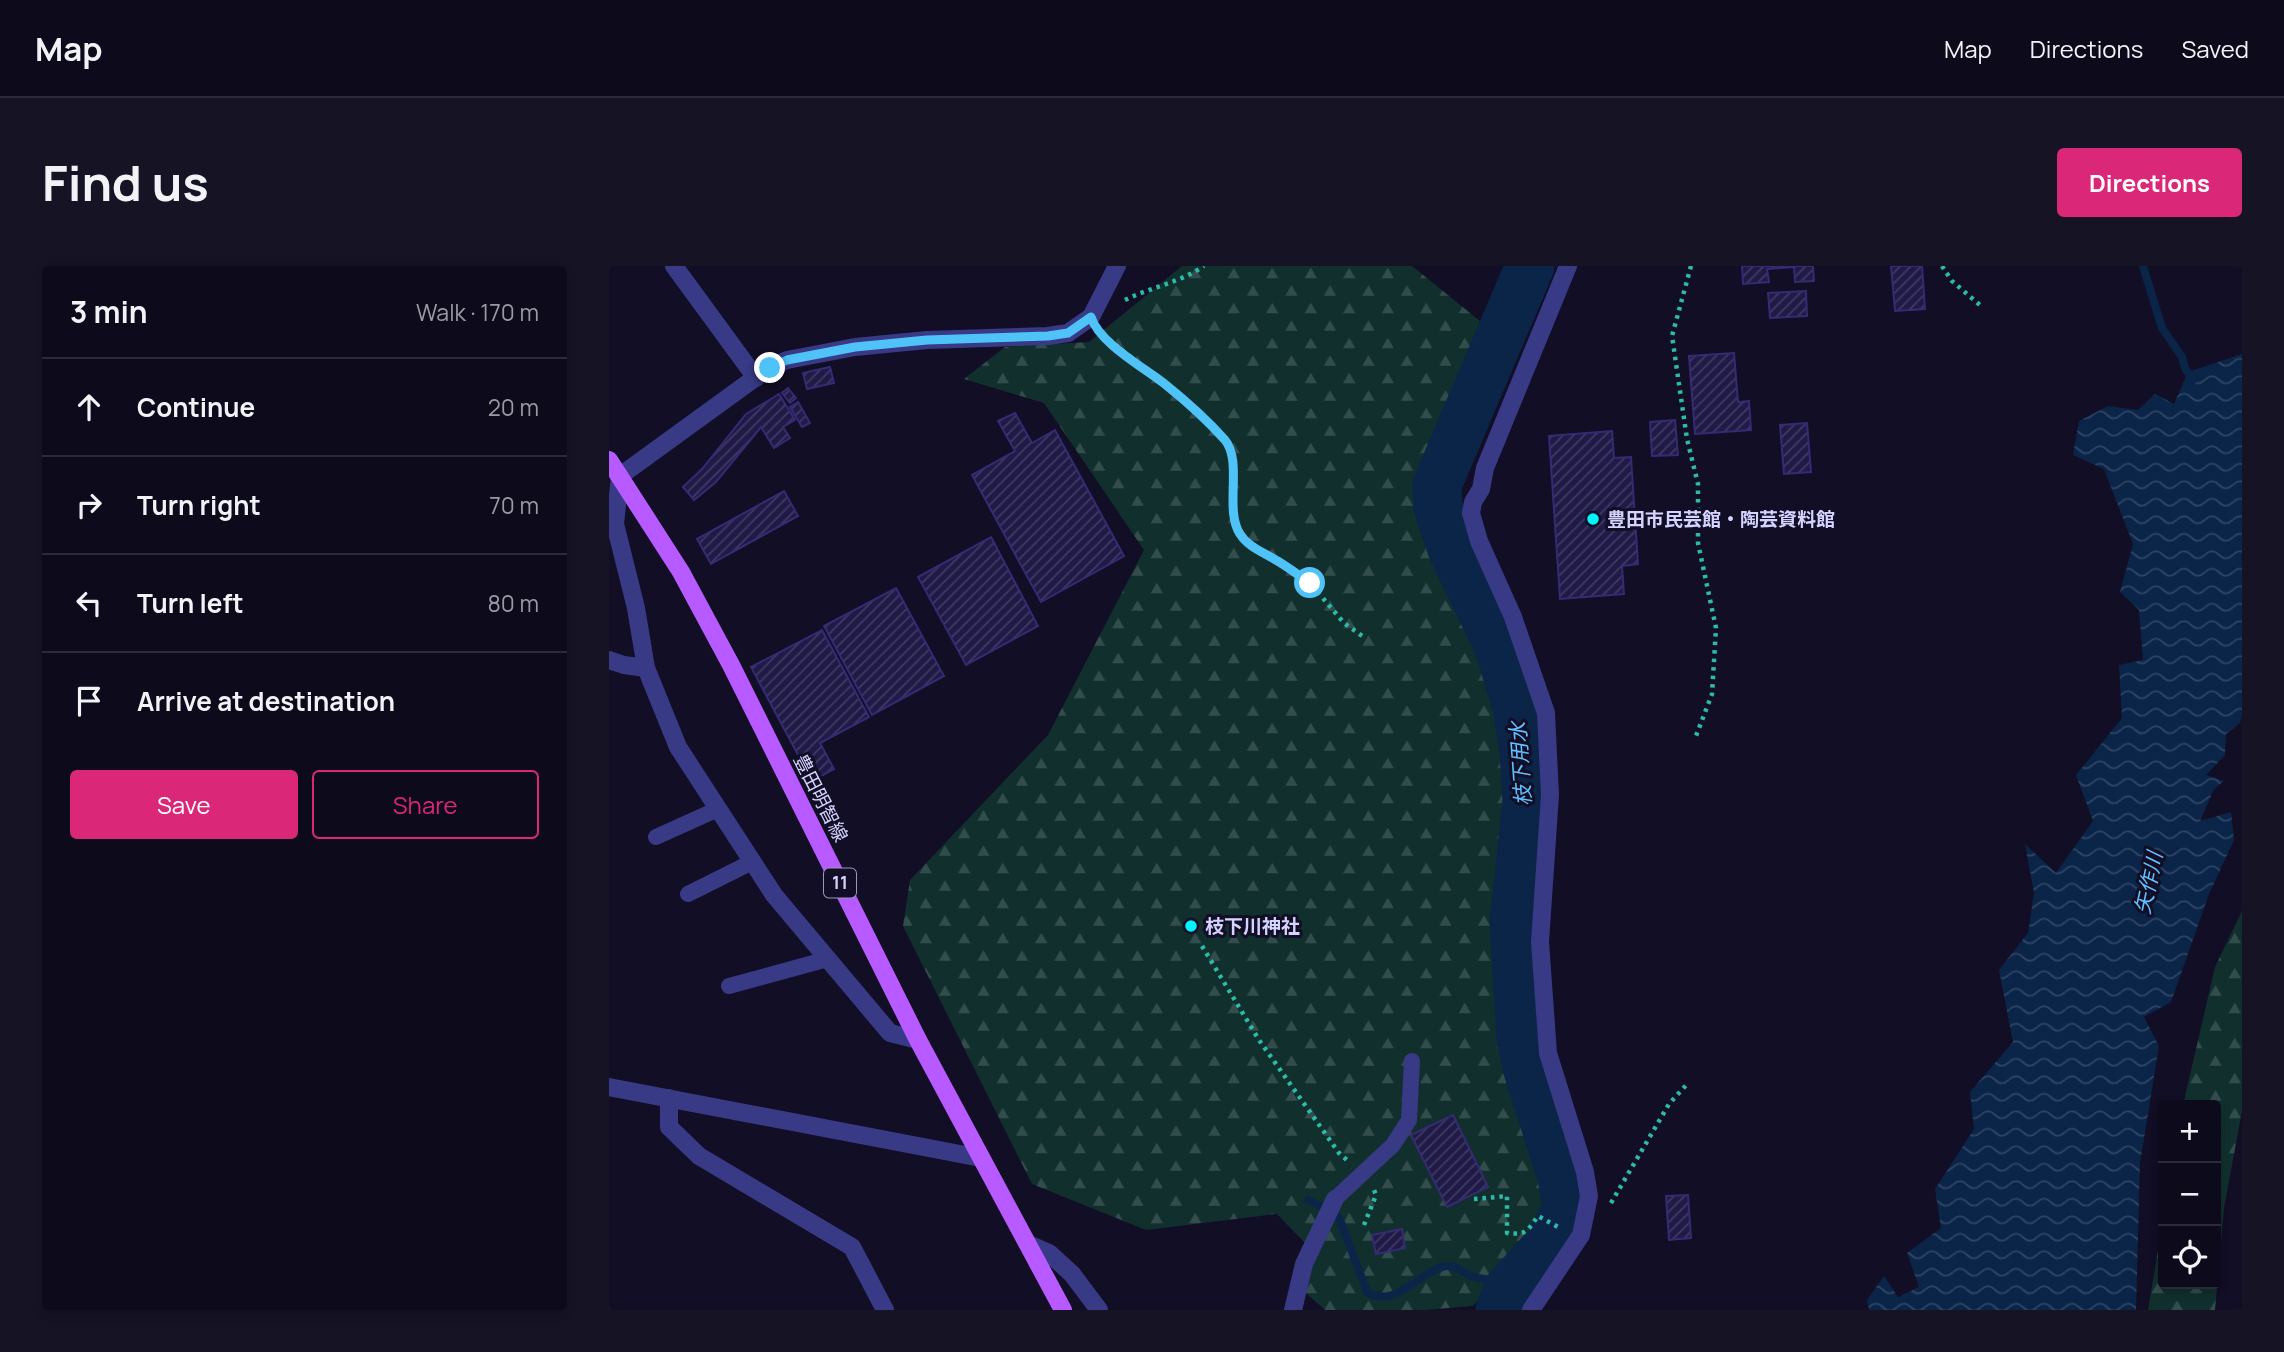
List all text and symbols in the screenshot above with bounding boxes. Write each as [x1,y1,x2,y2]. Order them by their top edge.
text: Map [35,26,103,71]
text: Map [1944,32,1992,65]
text: Directions [2030,32,2143,65]
text: Saved [2181,32,2249,65]
button: Directions [2057,148,2242,217]
text: Find us [42,149,209,216]
text: 3 min [70,291,148,332]
text: Walk · 170 m [416,296,539,328]
route end [754,352,785,383]
icon: ahead [70,388,108,426]
text: Continue [137,389,255,425]
text: 20 m [488,391,539,423]
icon: right [70,486,108,524]
text: Turn right [137,487,261,523]
text: 70 m [489,489,539,521]
place label: 豊田市民芸館・陶芸資料館 [1607,506,1835,532]
marker: 豊田市民芸館・陶芸資料館 [1585,511,1601,527]
route start [1294,567,1325,598]
icon: left [70,584,108,622]
text: Turn left [137,585,244,621]
text: 80 m [488,587,539,619]
icon: arrive [70,682,108,720]
text: Arrive at destination [137,683,395,719]
water label: 枝下用水 [1503,719,1537,807]
street label: 豊田明智線 [788,750,854,846]
button: Save [70,770,298,839]
button: Share [312,770,539,839]
water label: 矢作川 [2128,847,2169,917]
road number: 11 [824,868,856,898]
place label: 枝下川神社 [1205,913,1300,939]
marker: 枝下川神社 [1183,918,1199,934]
map controls [2158,1100,2221,1289]
button: + [2158,1100,2221,1163]
button: − [2158,1163,2221,1226]
button: locate [2158,1226,2221,1289]

